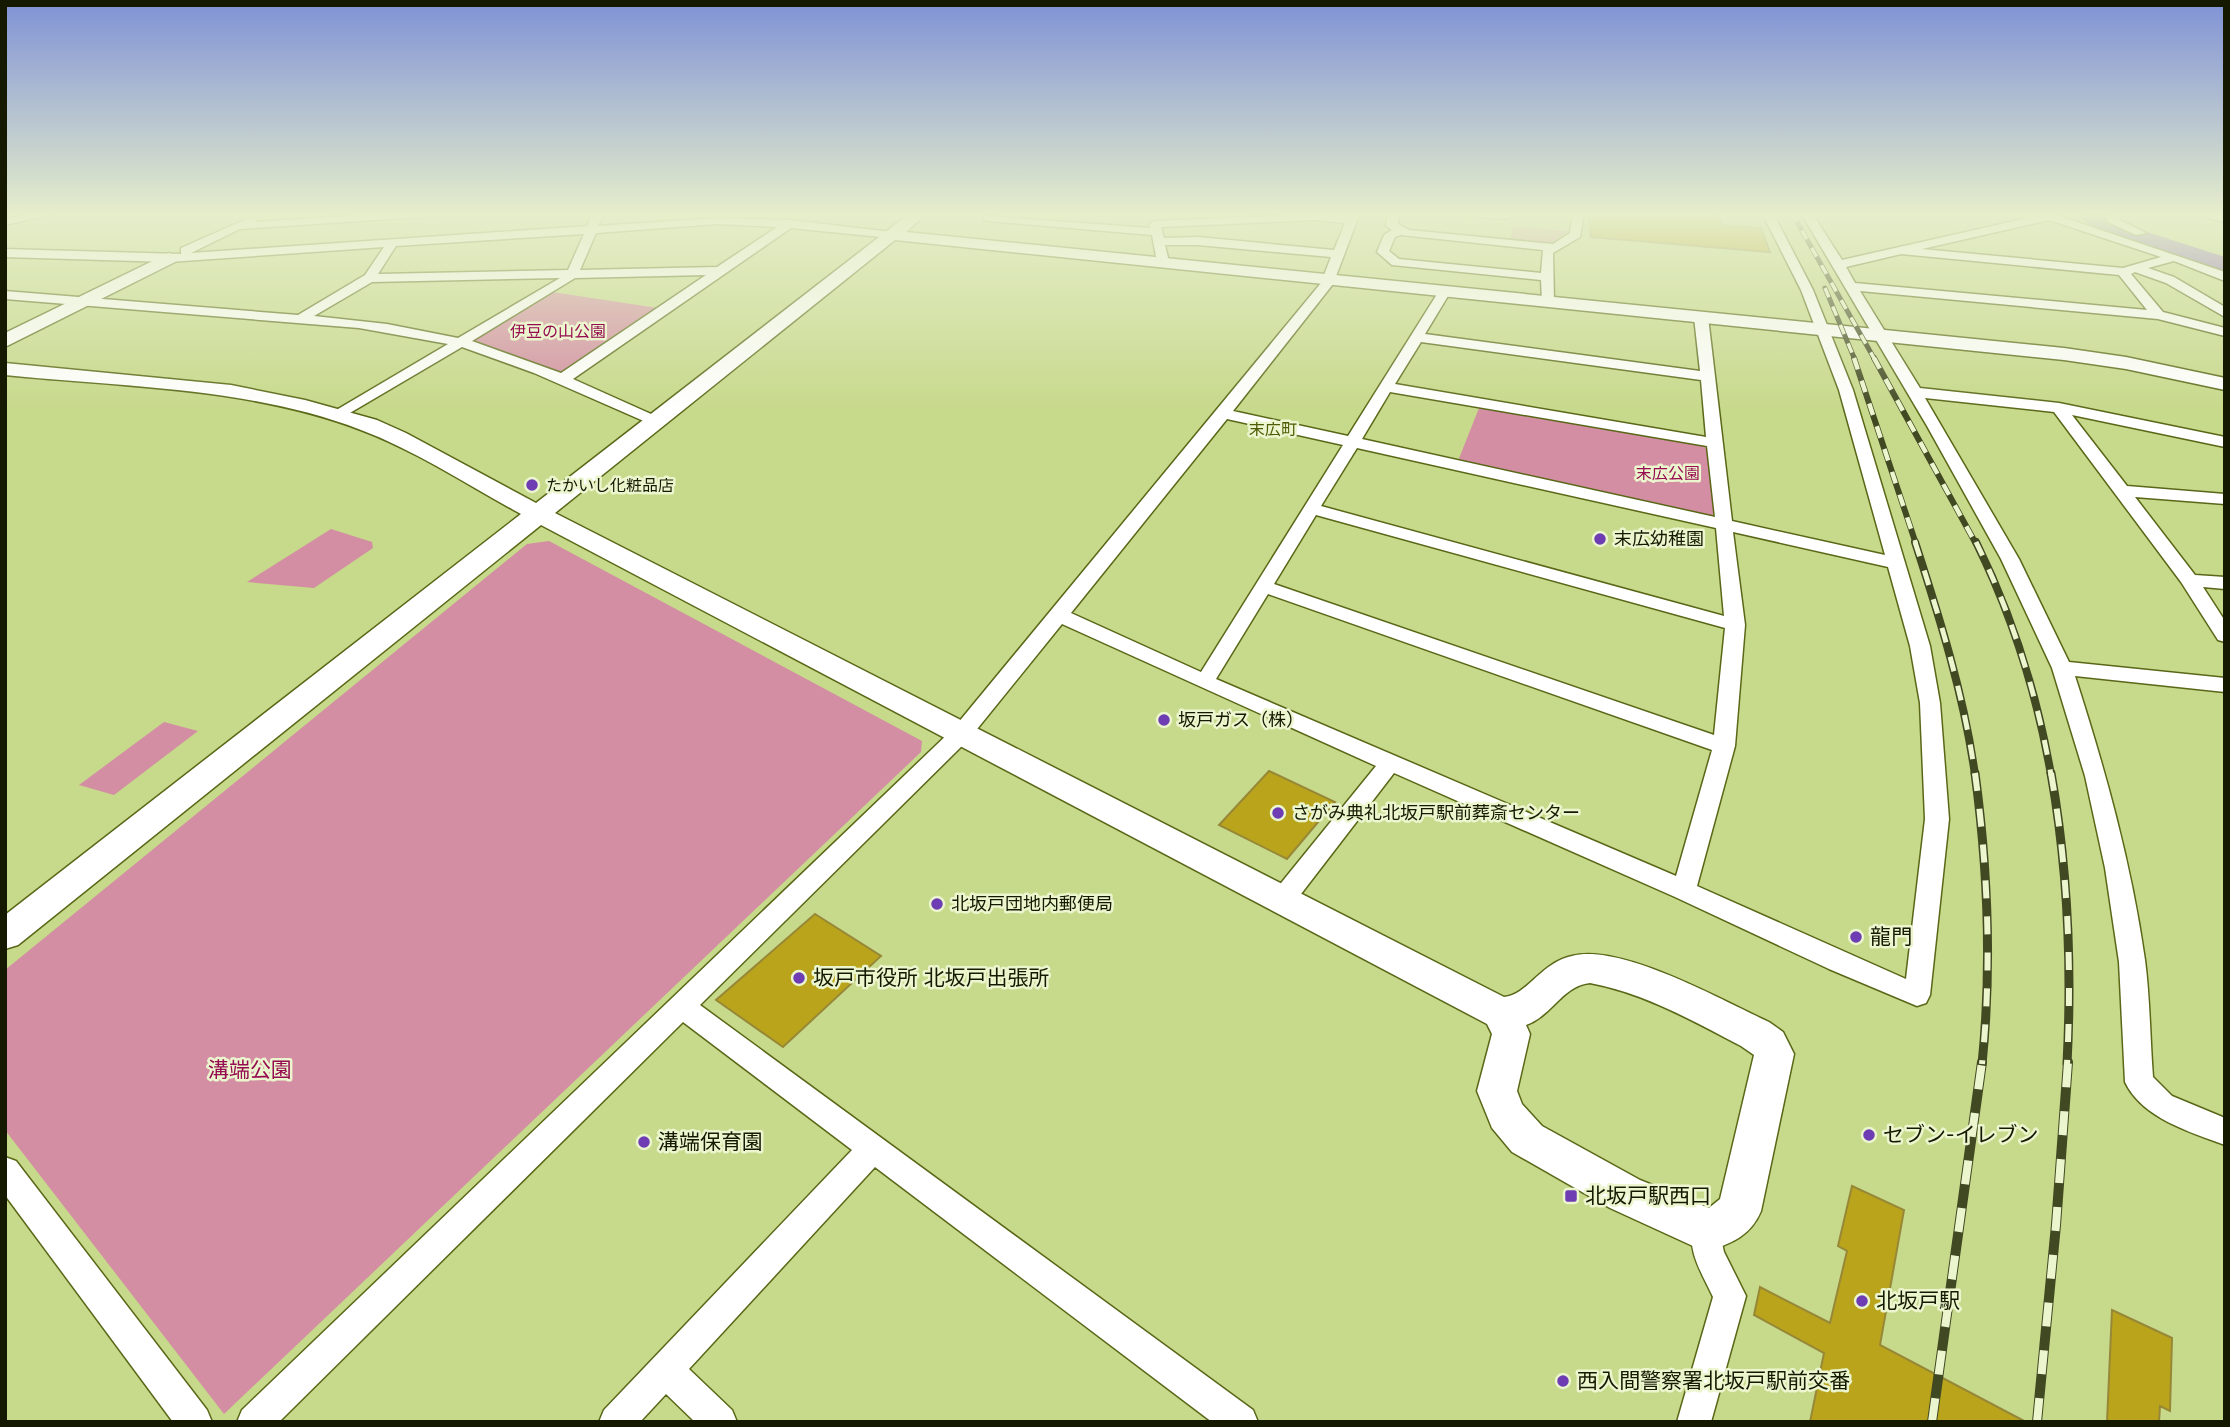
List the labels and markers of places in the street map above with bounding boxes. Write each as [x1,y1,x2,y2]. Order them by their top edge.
place label: たかいし化粧品店 [546,476,674,495]
marker: たかいし化粧品店 [524,477,540,493]
place label: 末広幼稚園 [1614,528,1704,550]
marker: 末広幼稚園 [1592,531,1608,547]
place label: 坂戸ガス（株） [1178,709,1304,731]
marker: 坂戸ガス（株） [1156,712,1172,728]
place label: さがみ典礼北坂戸駅前葬斎センター [1292,802,1580,824]
marker: さがみ典礼北坂戸駅前葬斎センター [1270,805,1286,821]
place label: 北坂戸団地内郵便局 [951,893,1113,915]
marker: 北坂戸団地内郵便局 [929,896,945,912]
place label: 龍門 [1870,924,1912,950]
marker: 龍門 [1848,929,1864,945]
place label: 坂戸市役所 北坂戸出張所 [813,965,1050,991]
marker: 坂戸市役所 北坂戸出張所 [791,970,807,986]
place label: セブン-イレブン [1883,1122,2038,1148]
marker: セブン-イレブン [1861,1127,1877,1143]
place label: 溝端保育園 [658,1129,763,1155]
marker: 溝端保育園 [636,1134,652,1150]
place label: 北坂戸駅西口 [1585,1183,1711,1209]
marker: 北坂戸駅西口 [1563,1188,1579,1204]
place label: 北坂戸駅 [1876,1288,1960,1314]
marker: 北坂戸駅 [1854,1293,1870,1309]
place label: 西入間警察署北坂戸駅前交番 [1577,1368,1850,1394]
marker: 西入間警察署北坂戸駅前交番 [1555,1373,1571,1389]

